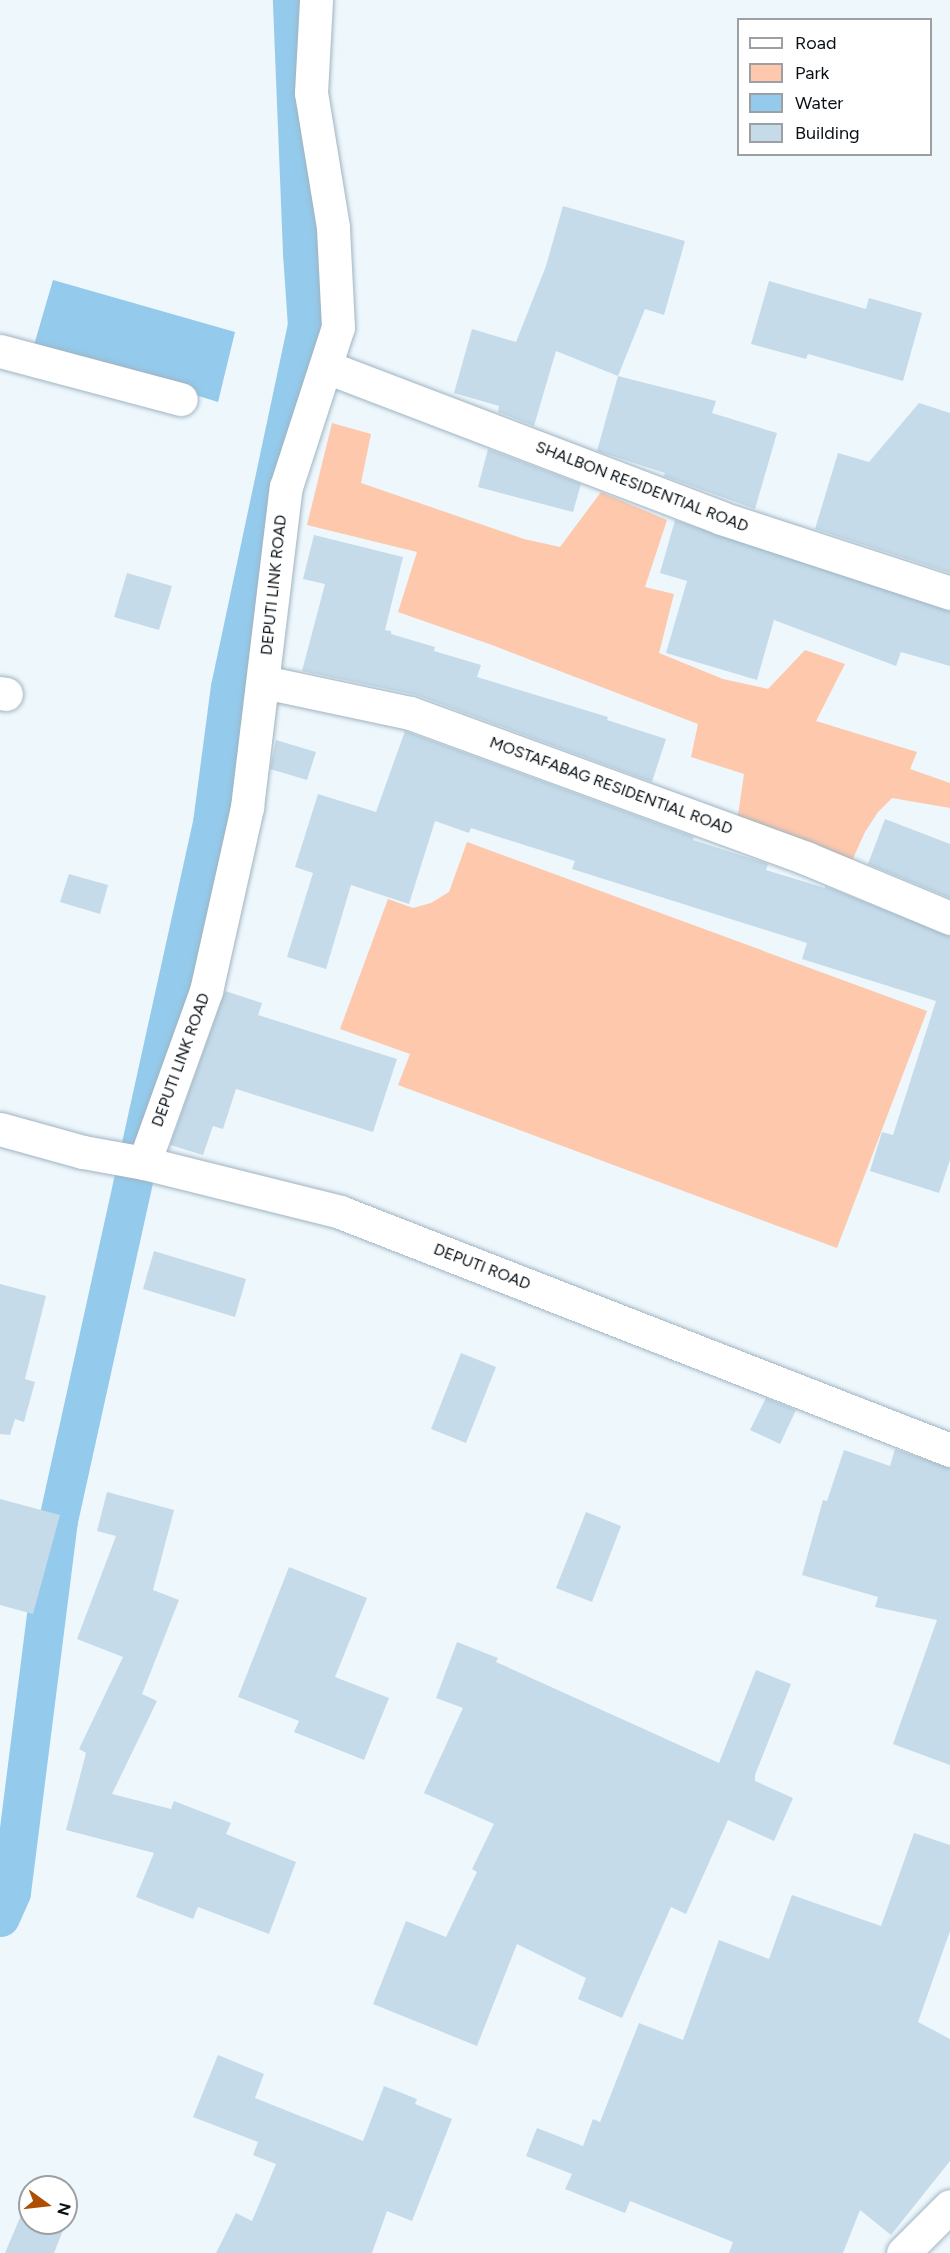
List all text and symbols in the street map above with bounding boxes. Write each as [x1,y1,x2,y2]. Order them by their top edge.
legend [737,18,932,156]
text: Road [795,32,836,54]
text: Park [795,62,829,84]
text: Water [795,92,843,114]
text: Building [795,122,860,144]
street label: SHALBON RESIDENTIAL ROAD [533,437,751,537]
street label: DEPUTI LINK ROAD [257,514,291,656]
street label: MOSTAFABAG RESIDENTIAL ROAD [487,733,735,839]
street label: DEPUTI LINK ROAD [148,990,214,1130]
street label: DEPUTI ROAD [431,1240,533,1294]
north arrow [18,2175,78,2235]
text: N [53,2201,75,2218]

